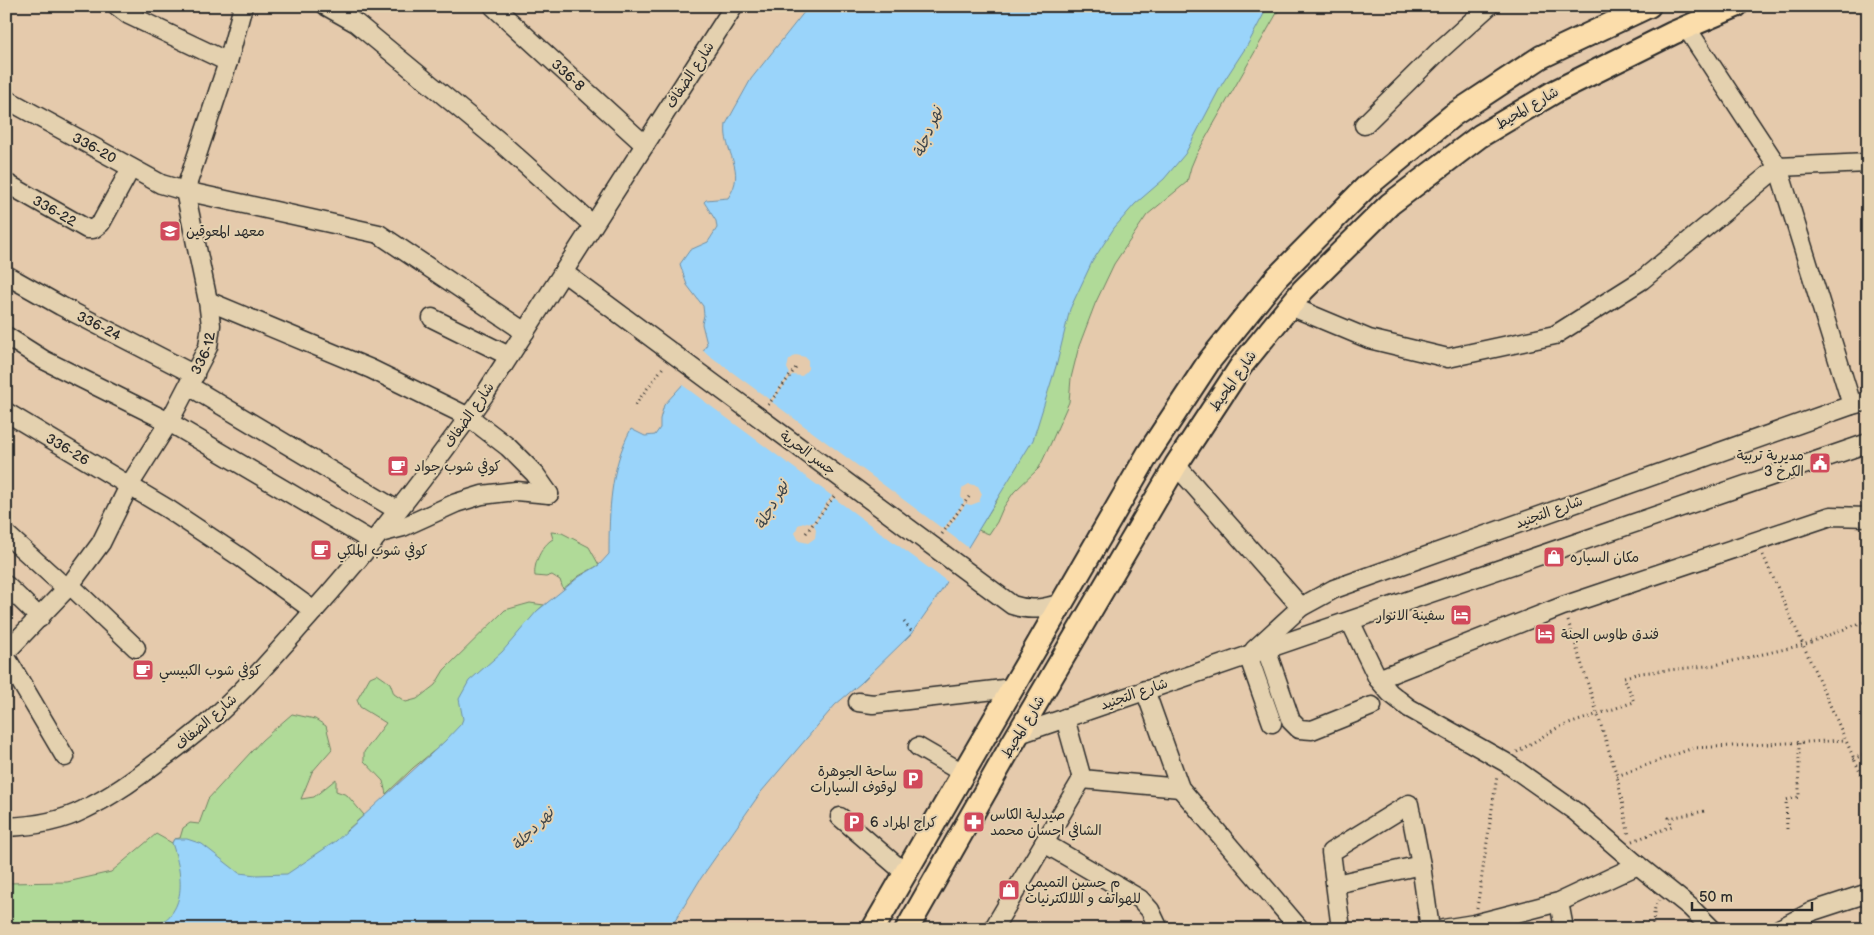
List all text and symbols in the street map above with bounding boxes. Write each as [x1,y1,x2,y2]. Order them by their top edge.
street label: شارع الضفاف [662,38,719,112]
street label: 336-8 [548,55,588,94]
street label: شارع المحيط [1492,83,1562,134]
water label: نهر دجلة [909,102,947,160]
street label: 336-20 [70,129,119,166]
street label: 336-22 [30,192,80,230]
school or university icon: معهد المعوقين [158,219,182,243]
place label: معهد المعوقين [186,223,265,241]
street label: 336-24 [74,307,125,344]
street label: 336-12 [187,330,219,377]
street label: شارع المحيط [1206,347,1261,415]
street label: شارع الضفاف [440,379,499,452]
street label: جسر الحرية [777,427,839,479]
street label: 336-26 [43,429,93,469]
place label: مديرية تربية الكرخ 3 [1737,447,1804,481]
public building icon: مديرية تربية الكرخ 3 [1808,451,1832,475]
cafe icon: كوفي شوب جواد [386,454,410,478]
place label: كوفي شوب جواد [414,458,501,477]
water label: نهر دجلة [751,476,794,533]
street label: شارع التجنيد [1513,492,1585,533]
cafe icon: كوفي شوب الملكي [309,538,333,562]
place label: كوفي شوب الملكي [337,542,428,563]
shop icon: مكان السياره [1542,545,1566,569]
place label: مكان السياره [1570,549,1639,566]
hotel icon: سفينة الانوار [1449,603,1473,627]
place label: سفينة الانوار [1376,607,1445,624]
hotel icon: فندق طاوس الجنة [1533,622,1557,646]
place label: فندق طاوس الجنة [1561,626,1659,643]
cafe icon: كوفي شوب الكبيسي [131,658,155,682]
place label: كوفي شوب الكبيسي [159,662,261,683]
street label: شارع التجنيد [1098,675,1170,714]
street label: شارع الضفاف [172,691,241,754]
street label: شارع المحيط [998,693,1049,762]
place label: ساحة الجوهرة لوقوف السيارات [810,763,897,797]
parking icon: ساحة الجوهرة لوقوف السيارات [901,767,925,791]
water label: نهر دجلة [508,802,559,855]
place label: صيدلية الكاس الشافي احسان محمد [990,806,1102,841]
parking icon: كراج المراد 6 [842,810,866,834]
pharmacy icon: صيدلية الكاس الشافي احسان محمد [962,810,986,834]
place label: كراج المراد 6 [870,814,937,832]
place label: م حسين التميمي للهواتف و اللالكترنيات [1025,874,1141,908]
shop icon: م حسين التميمي للهواتف و اللالكترنيات [997,878,1021,902]
scale bar [1692,880,1812,912]
text: 50 m [1699,888,1733,907]

